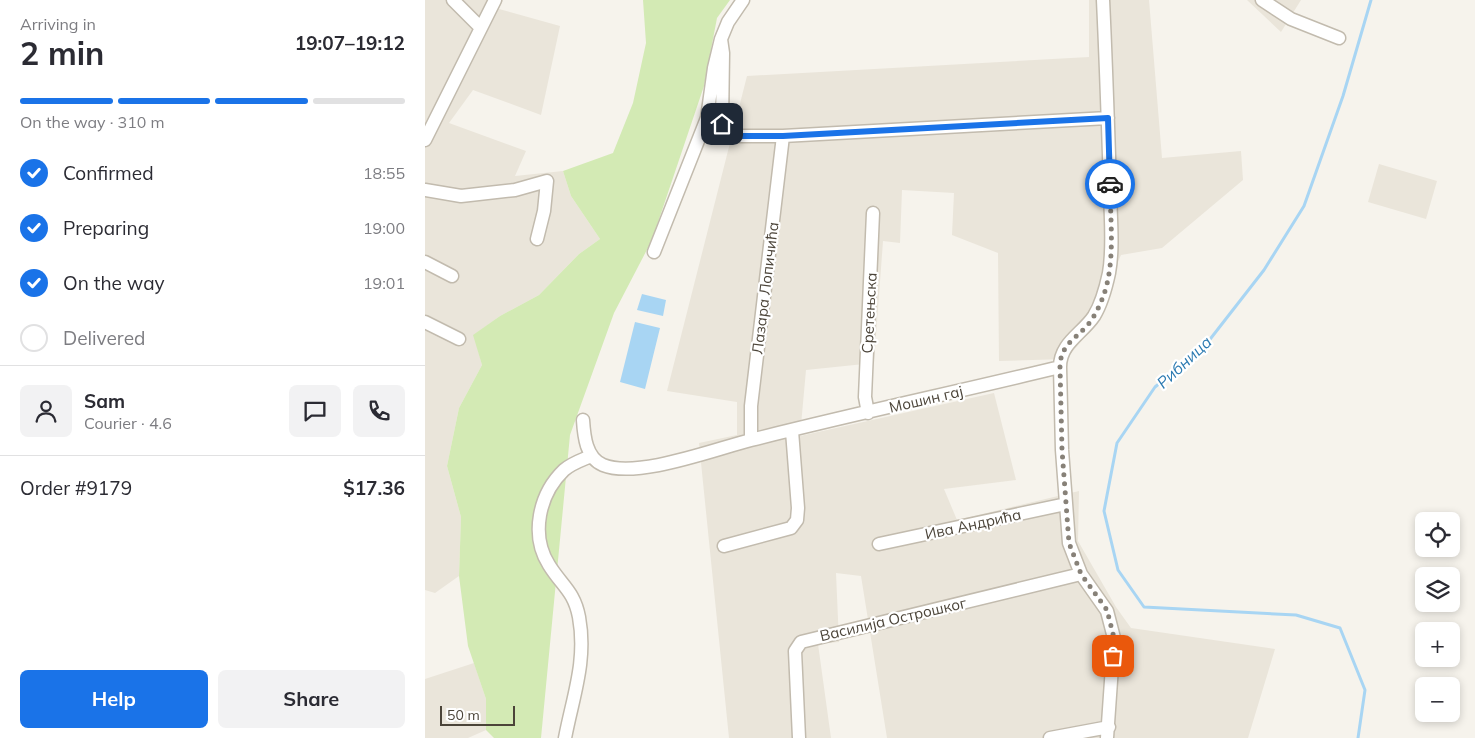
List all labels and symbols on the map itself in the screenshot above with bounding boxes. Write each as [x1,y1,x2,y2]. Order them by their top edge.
pin [701,103,743,145]
courier [1085,159,1135,209]
street label: Лазара Лопичића [747,221,783,355]
street label: Сретењска [857,272,881,354]
water label: Рибница [1152,331,1216,392]
street label: Мошин гај [887,381,965,417]
street label: Ива Андрића [923,505,1023,543]
street label: Василија Острошког [818,593,968,645]
pin [1092,635,1134,677]
scale bar [440,703,515,726]

